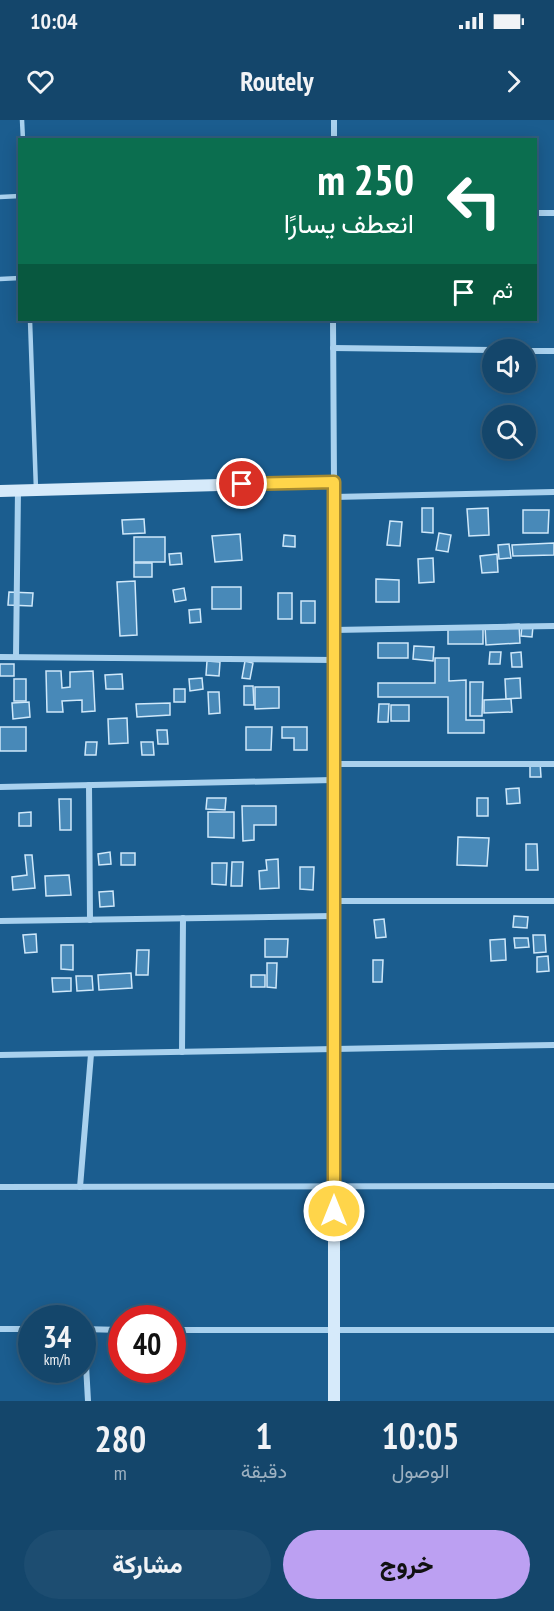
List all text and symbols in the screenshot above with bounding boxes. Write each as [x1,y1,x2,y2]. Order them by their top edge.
text: 10:04 [30,7,78,35]
text: Routely [240,64,314,98]
icon: heart [24,65,57,98]
icon: forward [497,65,530,98]
text: 250 m [317,152,414,207]
icon: left [435,162,513,240]
text: انعطف يسارًا [284,206,414,240]
icon: arrive [447,276,480,309]
text: ثم [492,276,513,304]
map controls [482,339,536,459]
button: sound [482,339,536,393]
button: search [482,405,536,459]
pin [216,458,267,509]
icon: arrive [225,467,258,500]
position arrow [302,1179,366,1243]
speed limit sign: 40 [108,1305,186,1383]
text: 34 [43,1317,71,1356]
text: km/h [44,1350,70,1369]
text: 1 [255,1412,272,1459]
text: 10:05 [382,1412,459,1459]
text: 280 [95,1415,146,1462]
text: دقيقة [241,1458,287,1484]
text: الوصول [392,1458,449,1484]
text: m [114,1460,127,1486]
button: مشاركة [24,1530,271,1599]
button: خروج [283,1530,530,1599]

